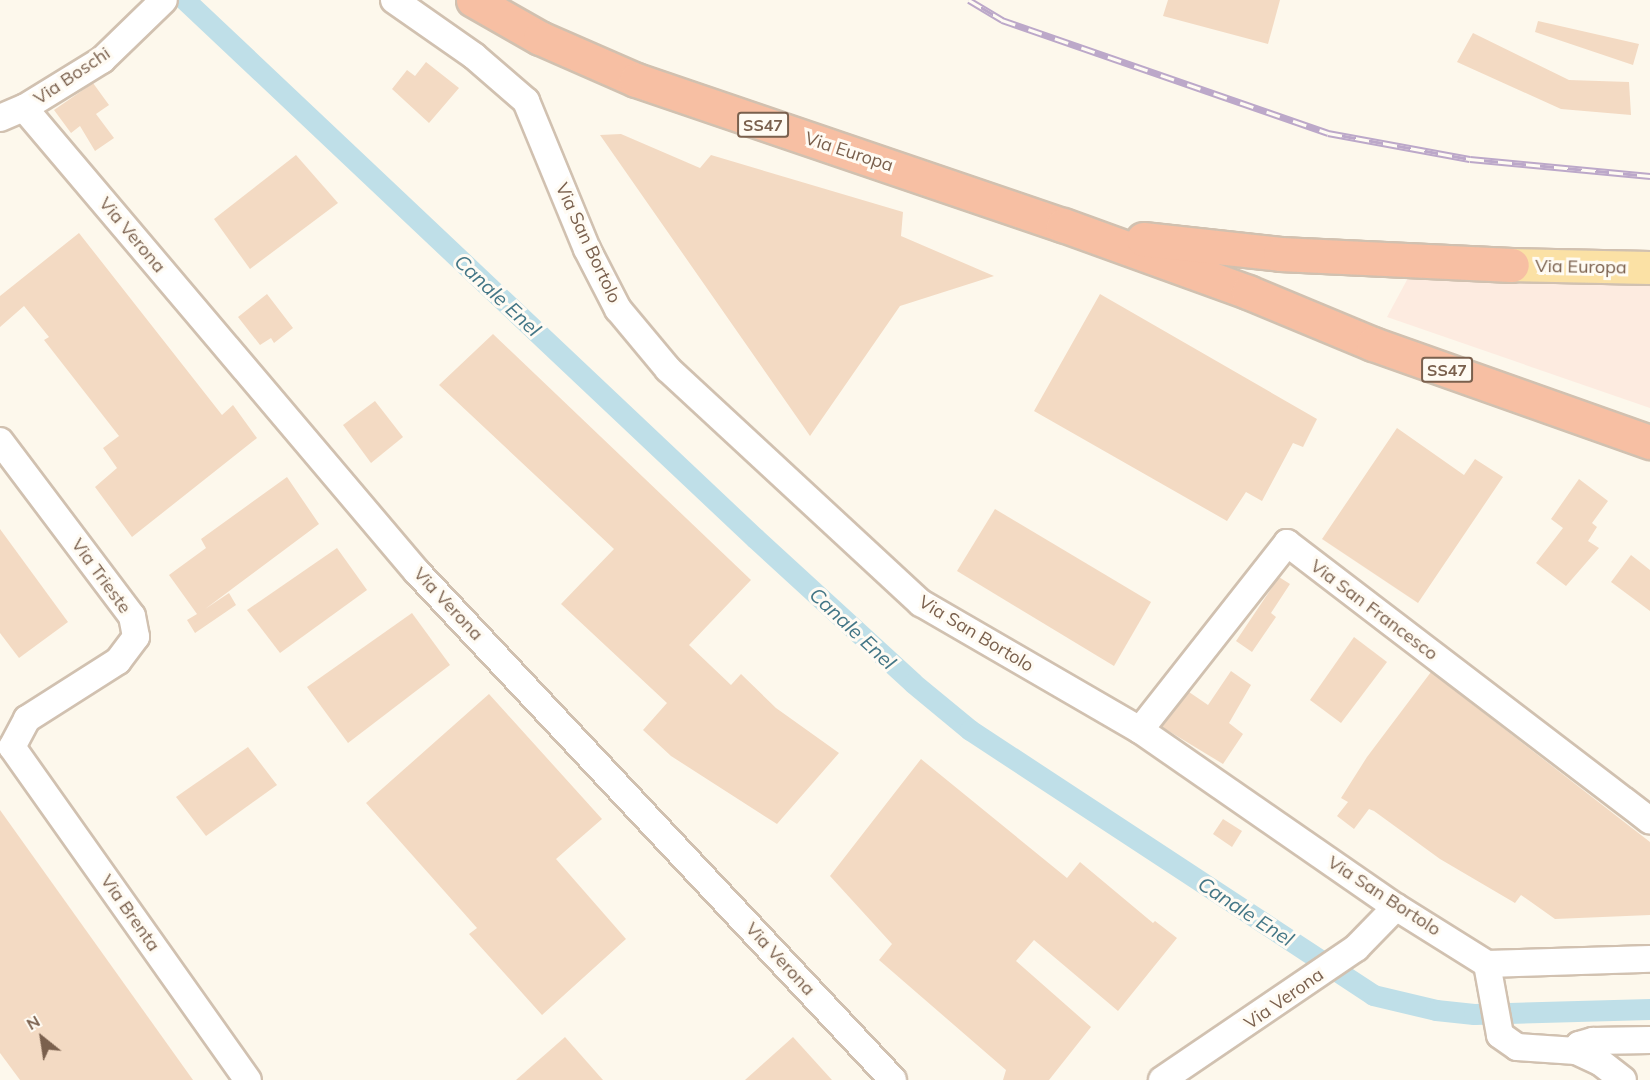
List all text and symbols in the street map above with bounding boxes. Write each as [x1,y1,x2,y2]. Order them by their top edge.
street label: Via Boschi [30,43,114,109]
road number: SS47 [736,112,790,138]
street label: Via Europa [802,128,896,176]
street label: Via San Bortolo [551,179,625,307]
street label: Via Verona [94,193,170,277]
water label: Canale Enel [450,249,546,341]
street label: Via Europa [1535,255,1627,279]
road number: SS47 [1420,357,1474,383]
street label: Via Trieste [67,534,135,618]
street label: Via San Francesco [1306,555,1442,665]
street label: Via Verona [409,563,487,645]
water label: Canale Enel [805,582,901,674]
street label: Via San Bortolo [915,591,1037,677]
street label: Via San Bortolo [1324,851,1444,941]
street label: Via Brenta [96,871,164,955]
water label: Canale Enel [1194,871,1298,951]
street label: Via Verona [741,918,819,1000]
street label: Via Verona [1240,964,1328,1034]
north arrow [12,1008,72,1068]
text: N [23,1011,43,1034]

